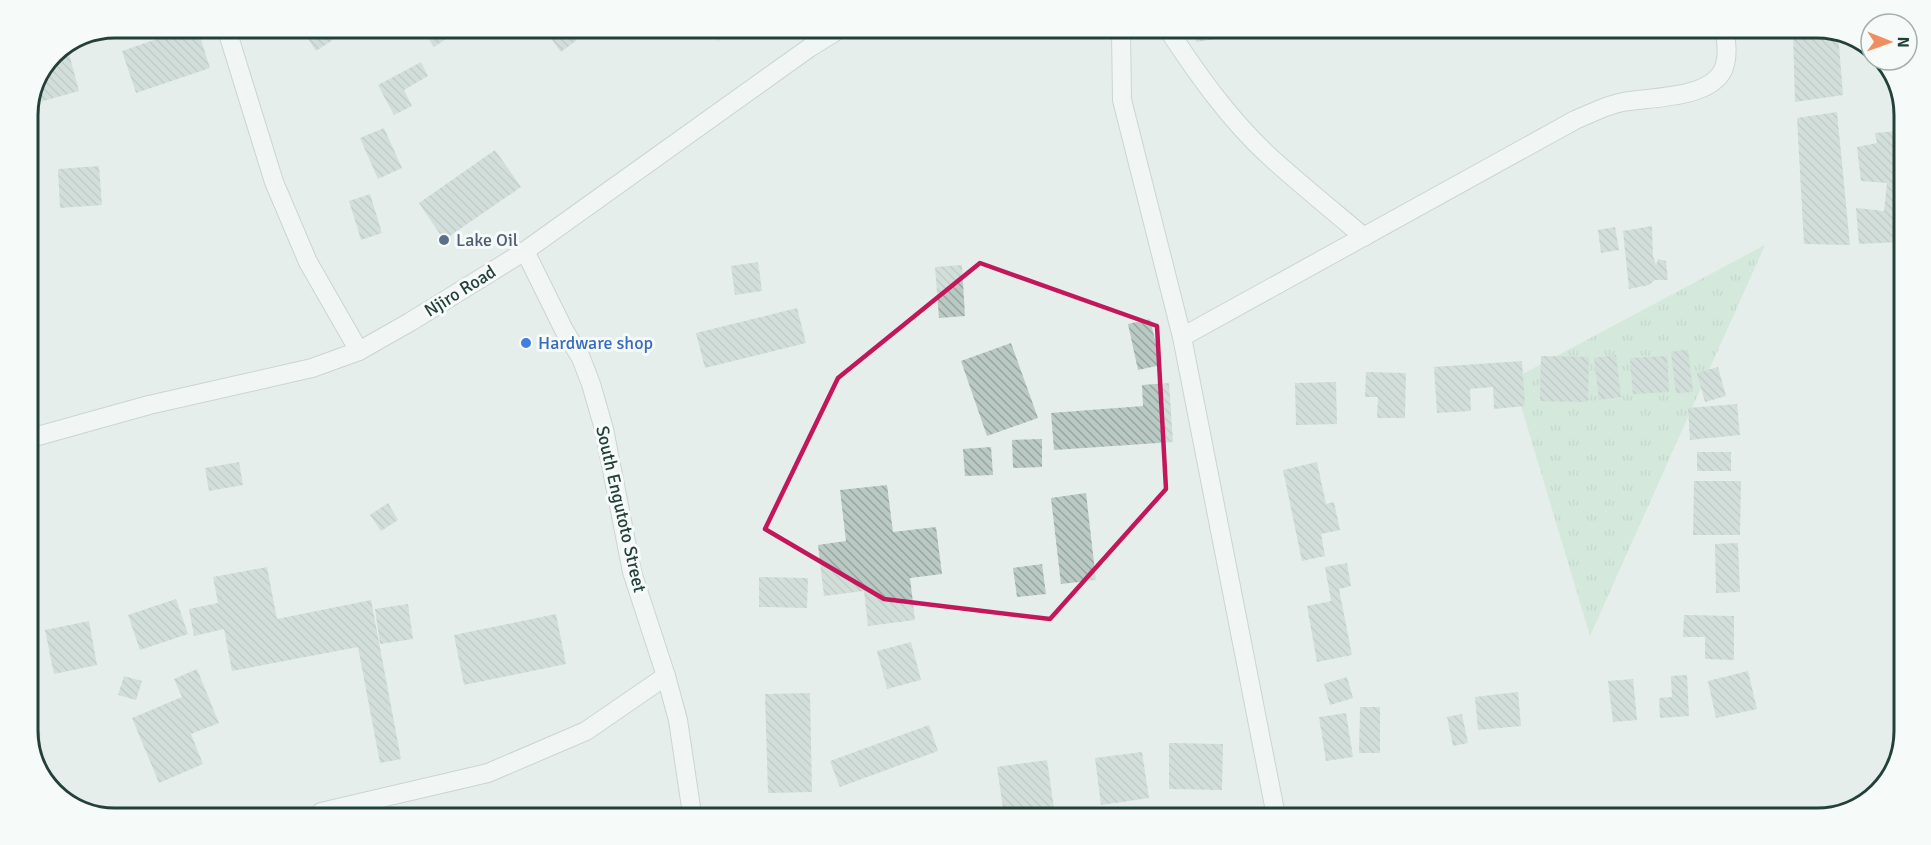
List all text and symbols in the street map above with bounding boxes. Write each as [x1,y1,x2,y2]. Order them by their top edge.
north arrow [1859,12,1919,72]
text: N [1893,37,1913,48]
place label: Lake Oil [456,229,518,251]
marker: Lake Oil [437,233,451,247]
street label: Njiro Road [420,260,500,322]
place label: Hardware shop [538,332,653,354]
marker: Hardware shop [519,336,533,350]
street label: South Engutoto Street [591,424,651,594]

